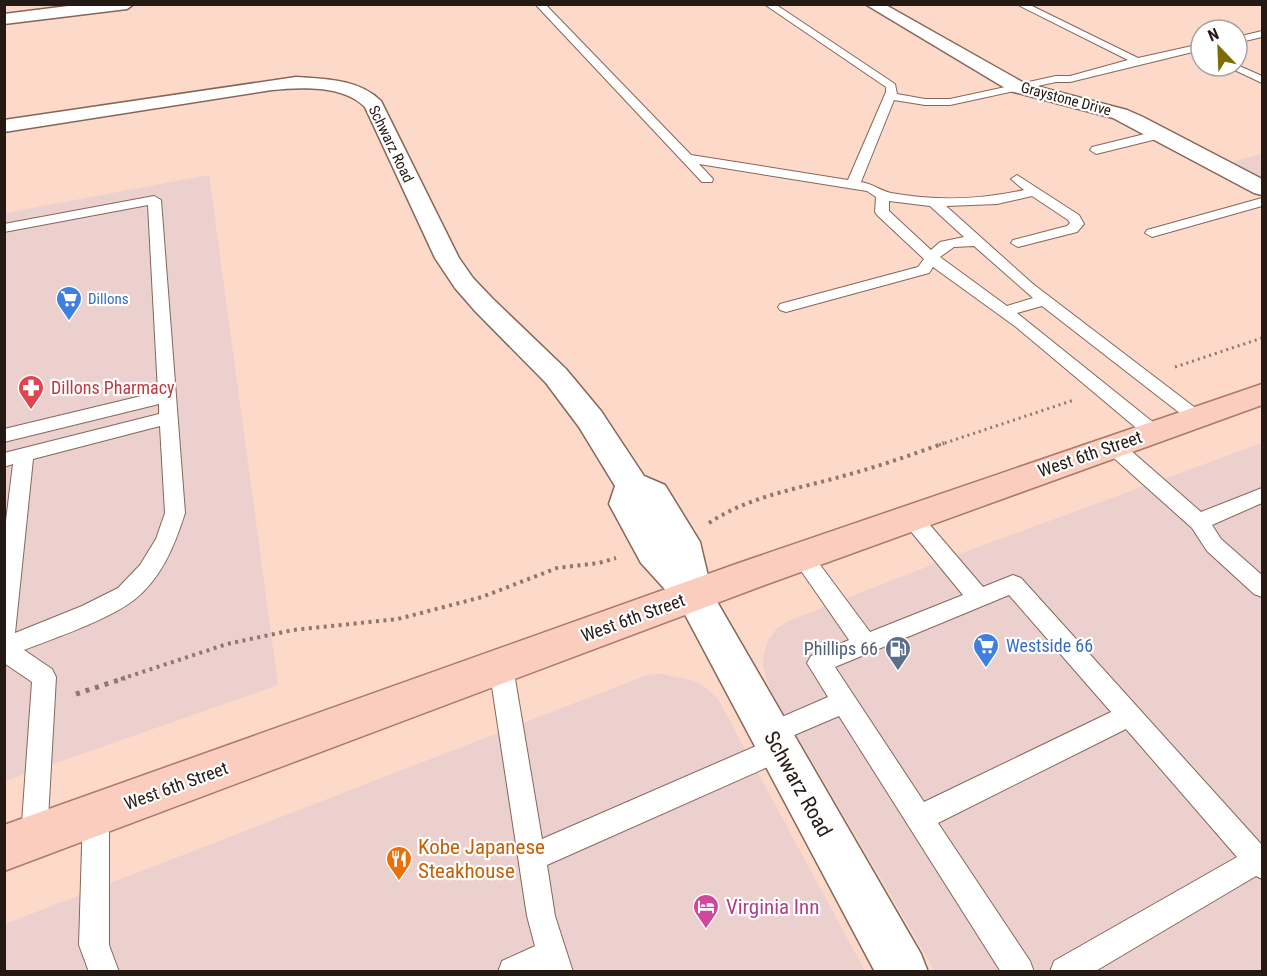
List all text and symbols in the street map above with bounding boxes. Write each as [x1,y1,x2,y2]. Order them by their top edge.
north arrow [1189,18,1249,78]
text: N [1205,24,1222,45]
street label: Graystone Drive [1019,78,1113,120]
street label: Schwarz Road [365,102,417,186]
supermarket icon: Dillons [54,284,84,322]
place label: Dillons [88,290,129,308]
pharmacy icon: Dillons Pharmacy [16,373,46,411]
place label: Dillons Pharmacy [51,377,175,398]
street label: West 6th Street [1035,426,1145,481]
street label: West 6th Street [578,589,688,646]
supermarket icon: Westside 66 [971,631,1001,669]
fuel station icon: Phillips 66 [883,634,913,672]
place label: Westside 66 [1006,635,1093,656]
place label: Phillips 66 [804,638,878,659]
street label: Schwarz Road [759,727,837,841]
street label: West 6th Street [121,757,231,814]
place label: Kobe Japanese Steakhouse [418,835,545,883]
restaurant icon: Kobe Japanese Steakhouse [384,844,414,882]
hotel icon: Virginia Inn [691,892,721,930]
place label: Virginia Inn [726,895,819,919]

